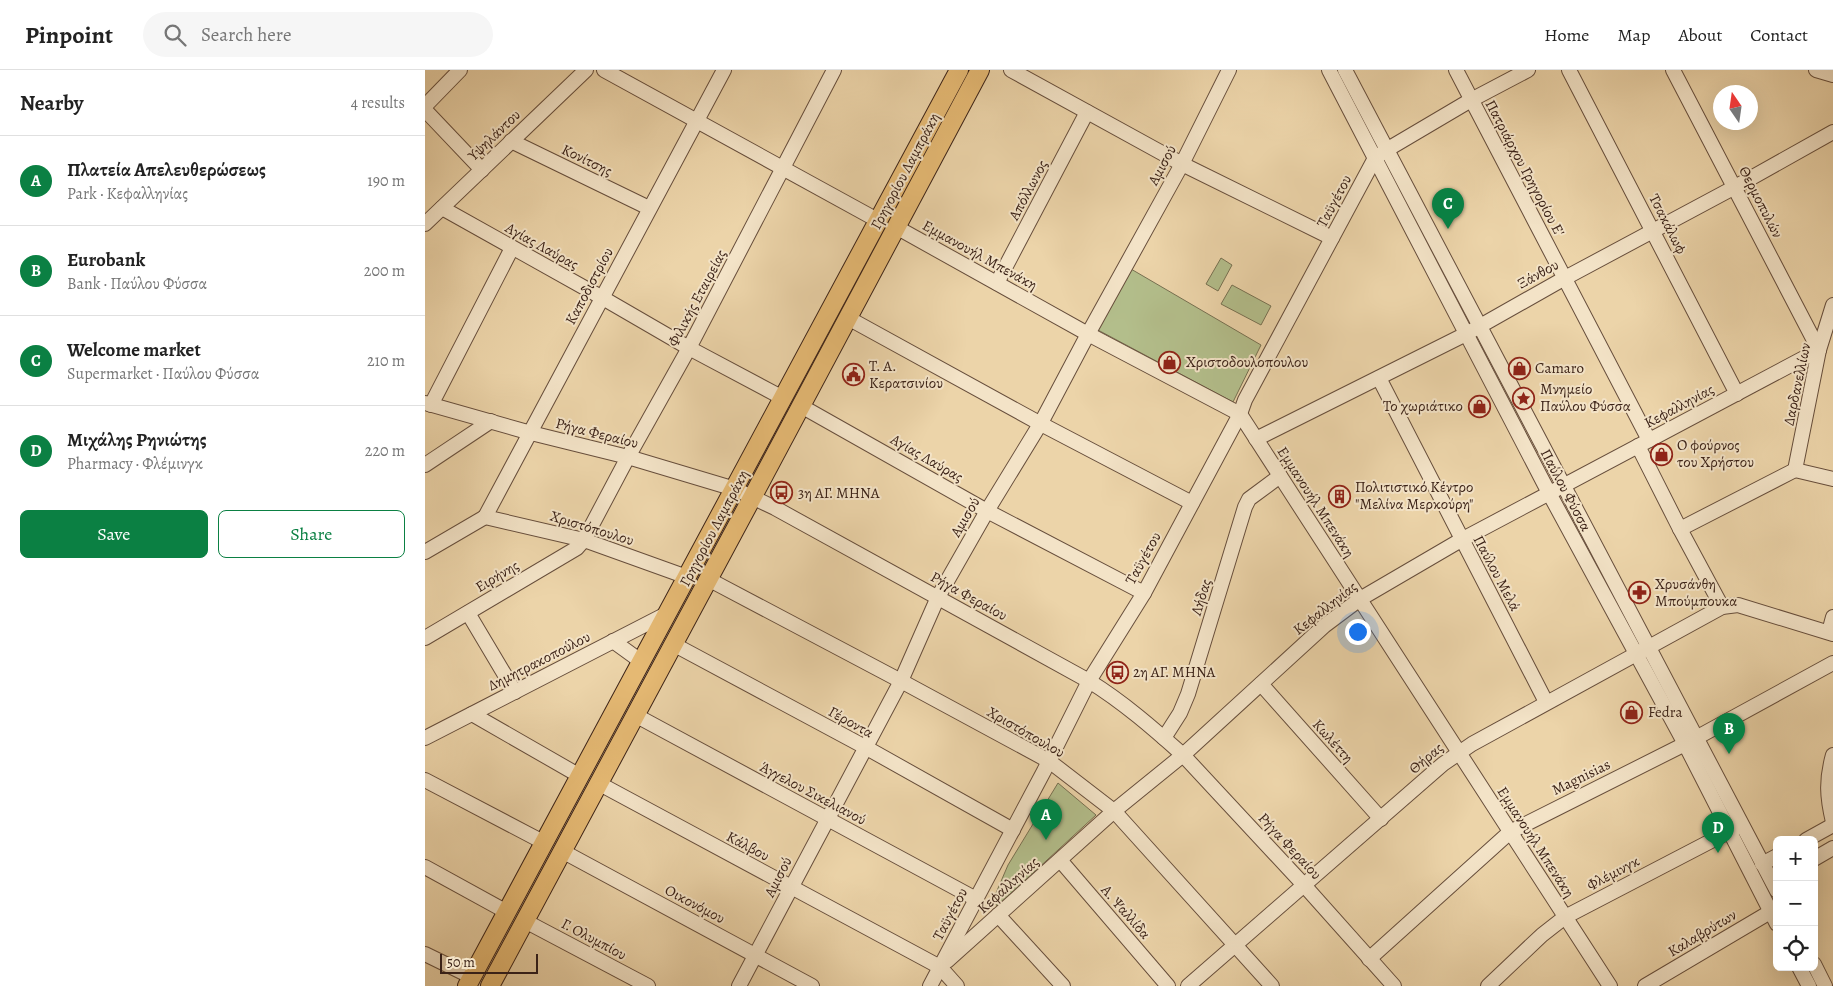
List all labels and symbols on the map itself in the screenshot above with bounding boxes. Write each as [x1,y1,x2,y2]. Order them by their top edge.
north arrow [1713,85,1758,130]
street label: Πατριάρχου Γρηγορίου Ε' [1480,96,1570,240]
street label: Υψηλάντου [463,105,525,166]
street label: Γρηγορίου Λαμπράκη [866,109,944,233]
street label: Κονίτσης [558,139,616,181]
street label: Αμισού [1143,141,1181,190]
street label: Απόλλωνος [1003,156,1052,224]
street label: Θερμοπυλών [1734,163,1788,241]
street label: Ταϋγέτου [1312,171,1356,231]
pin: C [1432,188,1464,229]
street label: Τσακάλωφ [1644,191,1692,258]
street label: Εμμανουήλ Μπενάκη [919,215,1041,295]
street label: Αγίας Λαύρας [501,217,582,274]
street label: Καποδιστρίου [560,244,618,328]
street label: Φιλικής Εταιρείας [663,246,731,350]
street label: Ξάνθου [1514,254,1562,293]
street label: Δαρδανελλίων [1778,341,1816,427]
shop icon: Χριστοδουλοπουλου [1158,350,1182,374]
place label: Χριστοδουλοπουλου [1186,352,1308,372]
place label: Τ. Α. Κερατσινίου [869,356,943,393]
shop icon: Camaro [1507,356,1531,380]
place label: Camaro [1535,358,1584,378]
public building icon: Τ. Α. Κερατσινίου [841,363,865,387]
place label: Μνημείο Παύλου Φύσσα [1540,379,1631,416]
street label: Κεφαλληνίας [1641,379,1717,433]
place icon: Μνημείο Παύλου Φύσσα [1512,386,1536,410]
shop icon: Το χωριάτικο [1467,394,1491,418]
place label: Το χωριάτικο [1383,396,1463,416]
street label: Ρήγα Φεραίου [553,413,641,453]
street label: Αγίας Λαύρας [886,429,967,487]
place label: Ο φούρνος του Χρήστου [1677,435,1754,472]
shop icon: Ο φούρνος του Χρήστου [1649,442,1673,466]
street label: Εμμανουήλ Μπενάκη [1273,443,1359,561]
street label: Παύλου Φύσσα [1536,445,1596,535]
street label: Γρηγορίου Λαμπράκη [675,466,753,590]
place label: Πολιτιστικό Κέντρο "Μελίνα Μερκούρη" [1355,477,1474,514]
bus stop icon: 3η ΑΓ. ΜΗΝΑ [770,481,794,505]
place label: 3η ΑΓ. ΜΗΝΑ [798,483,880,503]
building icon: Πολιτιστικό Κέντρο "Μελίνα Μερκούρη" [1327,484,1351,508]
street label: Αμισού [945,493,984,541]
street label: Χριστόπουλου [548,506,636,550]
street label: Ταϋγέτου [1120,528,1166,588]
street label: Παύλου Μελά [1469,532,1525,614]
street label: Ειρήνης [472,555,522,597]
street label: Ρήγα Φεραίου [927,567,1011,625]
place label: Χρυσάνθη Μπούμπουκα [1655,574,1737,611]
street label: Λήδας [1186,576,1216,619]
street label: Κεφαλληνίας [1289,577,1361,639]
pharmacy icon: Χρυσάνθη Μπούμπουκα [1627,581,1651,605]
your location [1345,619,1371,645]
street label: Δημητρακοπούλου [484,627,594,695]
bus stop icon: 2η ΑΓ. ΜΗΝΑ [1105,660,1129,684]
place label: 2η ΑΓ. ΜΗΝΑ [1133,662,1216,682]
shop icon: Fedra [1620,700,1644,724]
street label: Γέροντα [825,701,877,743]
street label: Χριστόπουλου [983,702,1069,762]
place label: Fedra [1648,702,1682,722]
pin: B [1713,713,1745,754]
street label: Κωλέττη [1308,715,1358,767]
street label: Θήρας [1405,738,1447,778]
street label: Magnisias [1548,754,1614,800]
street label: Άγγελου Σικελιανού [756,756,870,830]
street label: Εμμανουήλ Μπενάκη [1493,783,1579,901]
pin: A [1030,799,1062,840]
street label: Ρήγα Φεραίου [1254,808,1326,884]
pin: D [1702,812,1734,853]
street label: Κάλβου [723,826,773,866]
street label: Φλέμινγκ [1583,851,1643,895]
street label: Κεφαλληνίας [973,852,1043,918]
street label: Αμισού [759,853,797,902]
street label: Οικονόμου [661,880,729,928]
street label: Α. Ψαλλίδα [1096,880,1155,943]
street label: Ταϋγέτου [928,884,972,944]
street label: Καλαβρύτων [1664,905,1740,961]
street label: Γ. Ολυμπίου [558,913,630,965]
scale bar [440,951,537,974]

